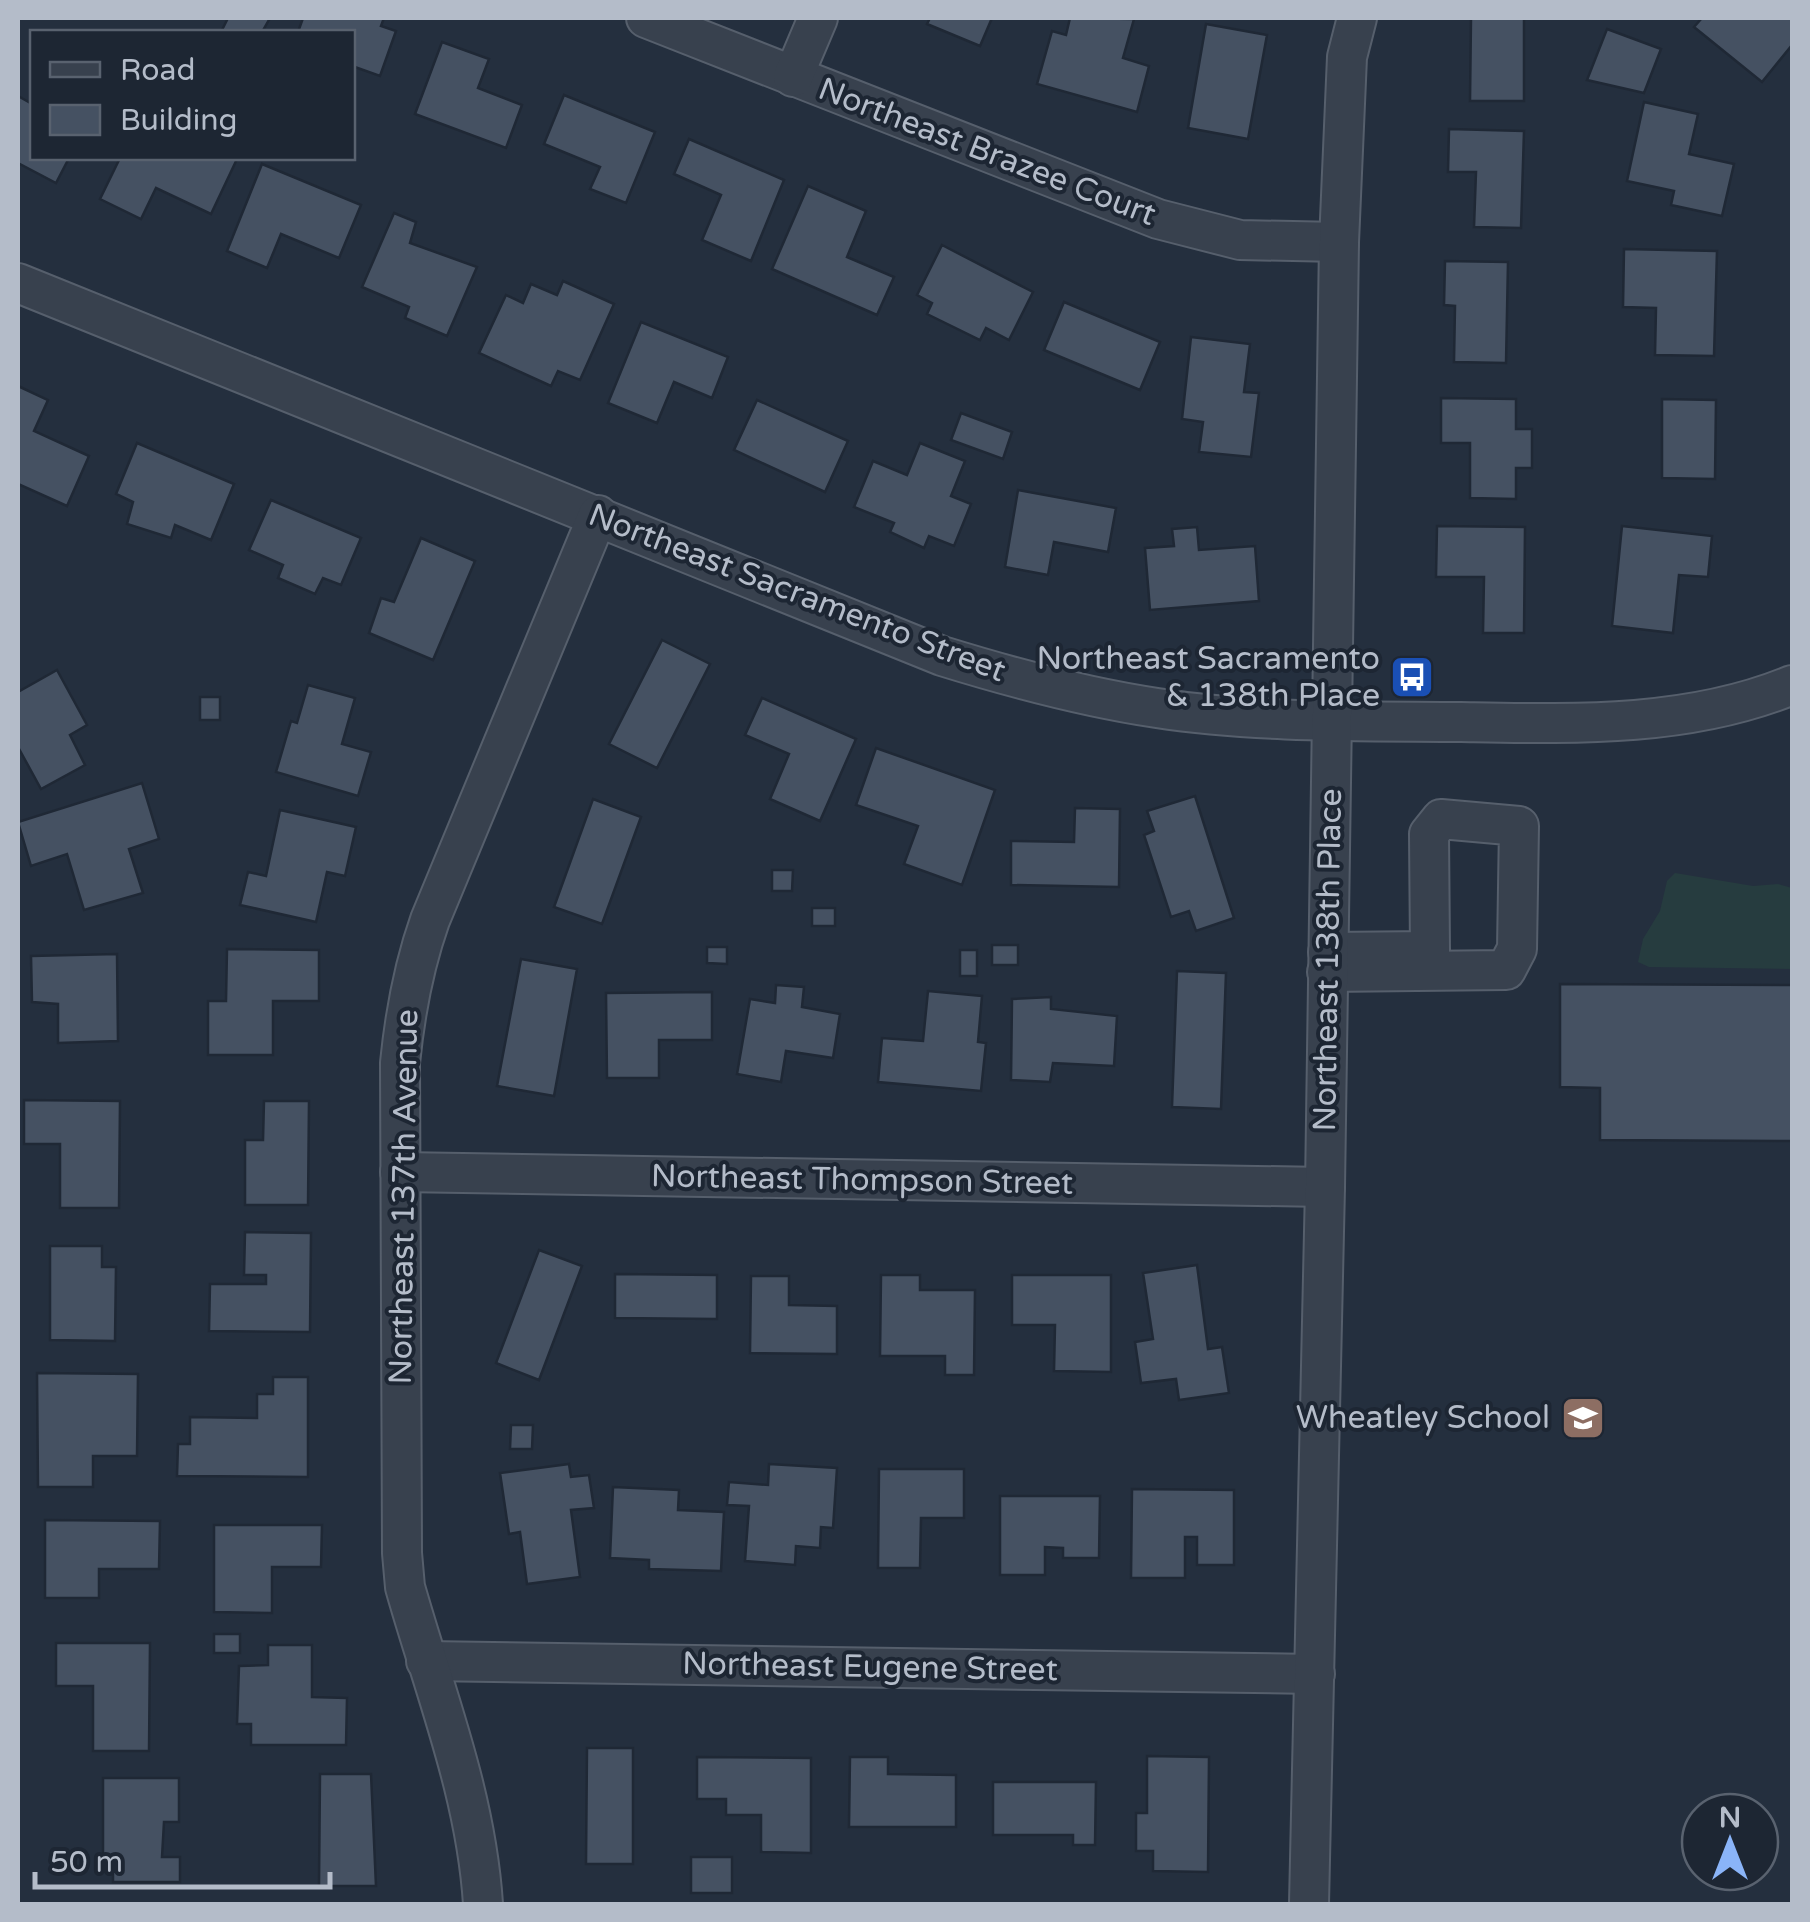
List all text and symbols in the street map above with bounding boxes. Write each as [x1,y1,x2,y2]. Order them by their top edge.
legend [30,30,355,160]
text: Road [120,52,195,89]
street label: Northeast Brazee Court [813,70,1161,234]
text: Building [120,102,237,139]
street label: Northeast Sacramento Street [583,496,1011,690]
place label: Northeast Sacramento & 138th Place [1036,640,1380,715]
bus stop icon: Northeast Sacramento & 138th Place [1389,654,1435,700]
street label: Northeast 138th Place [1306,788,1350,1132]
street label: Northeast 137th Avenue [382,1009,426,1385]
street label: Northeast Thompson Street [650,1157,1074,1203]
school or university icon: Wheatley School [1560,1395,1606,1441]
place label: Wheatley School [1296,1399,1550,1437]
street label: Northeast Eugene Street [682,1645,1058,1689]
north arrow [1680,1792,1780,1892]
text: N [1719,1801,1741,1835]
scale bar [35,1827,330,1889]
text: 50 m [50,1844,123,1881]

